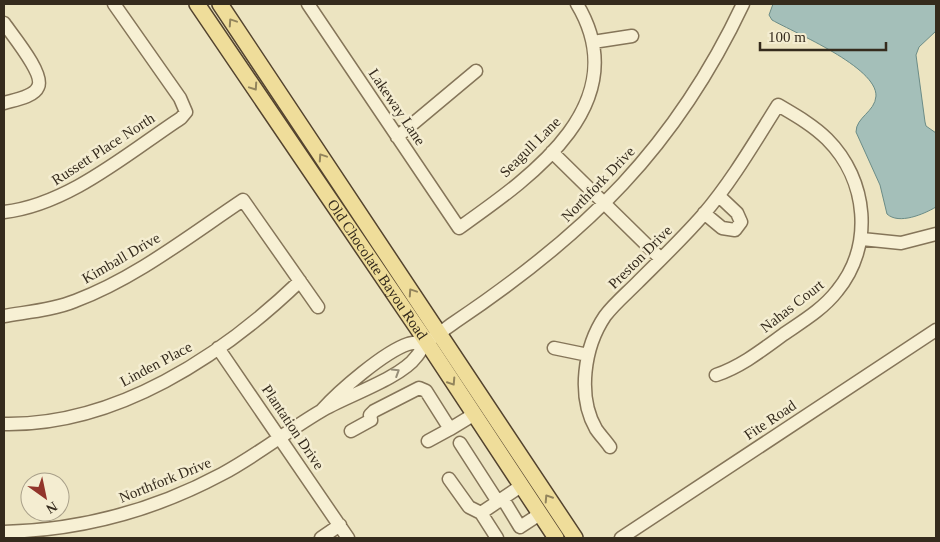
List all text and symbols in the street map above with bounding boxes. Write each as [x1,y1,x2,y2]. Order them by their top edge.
one-way arrow [229,18,238,27]
scale bar [760,20,886,52]
text: 100 m [768,29,806,45]
street label: Lakeway Lane [366,66,429,149]
one-way arrow [248,82,257,91]
street label: Russett Place North [49,110,158,188]
street label: Seagull Lane [497,113,564,180]
street label: Northfork Drive [558,143,638,225]
one-way arrow [319,153,328,163]
street label: Old Chocolate Bayou Road [324,197,431,343]
street label: Preston Drive [605,222,675,292]
street label: Kimball Drive [79,229,163,287]
street label: Nahas Court [757,276,827,336]
one-way arrow [409,288,418,298]
street label: Linden Place [117,338,195,390]
one-way arrow [390,369,400,378]
one-way arrow [446,377,456,386]
street label: Plantation Drive [259,382,327,473]
street label: Fite Road [741,397,799,443]
street label: Northfork Drive [117,454,214,506]
north arrow [20,472,70,522]
one-way arrow [545,494,554,503]
text: N [43,498,60,517]

